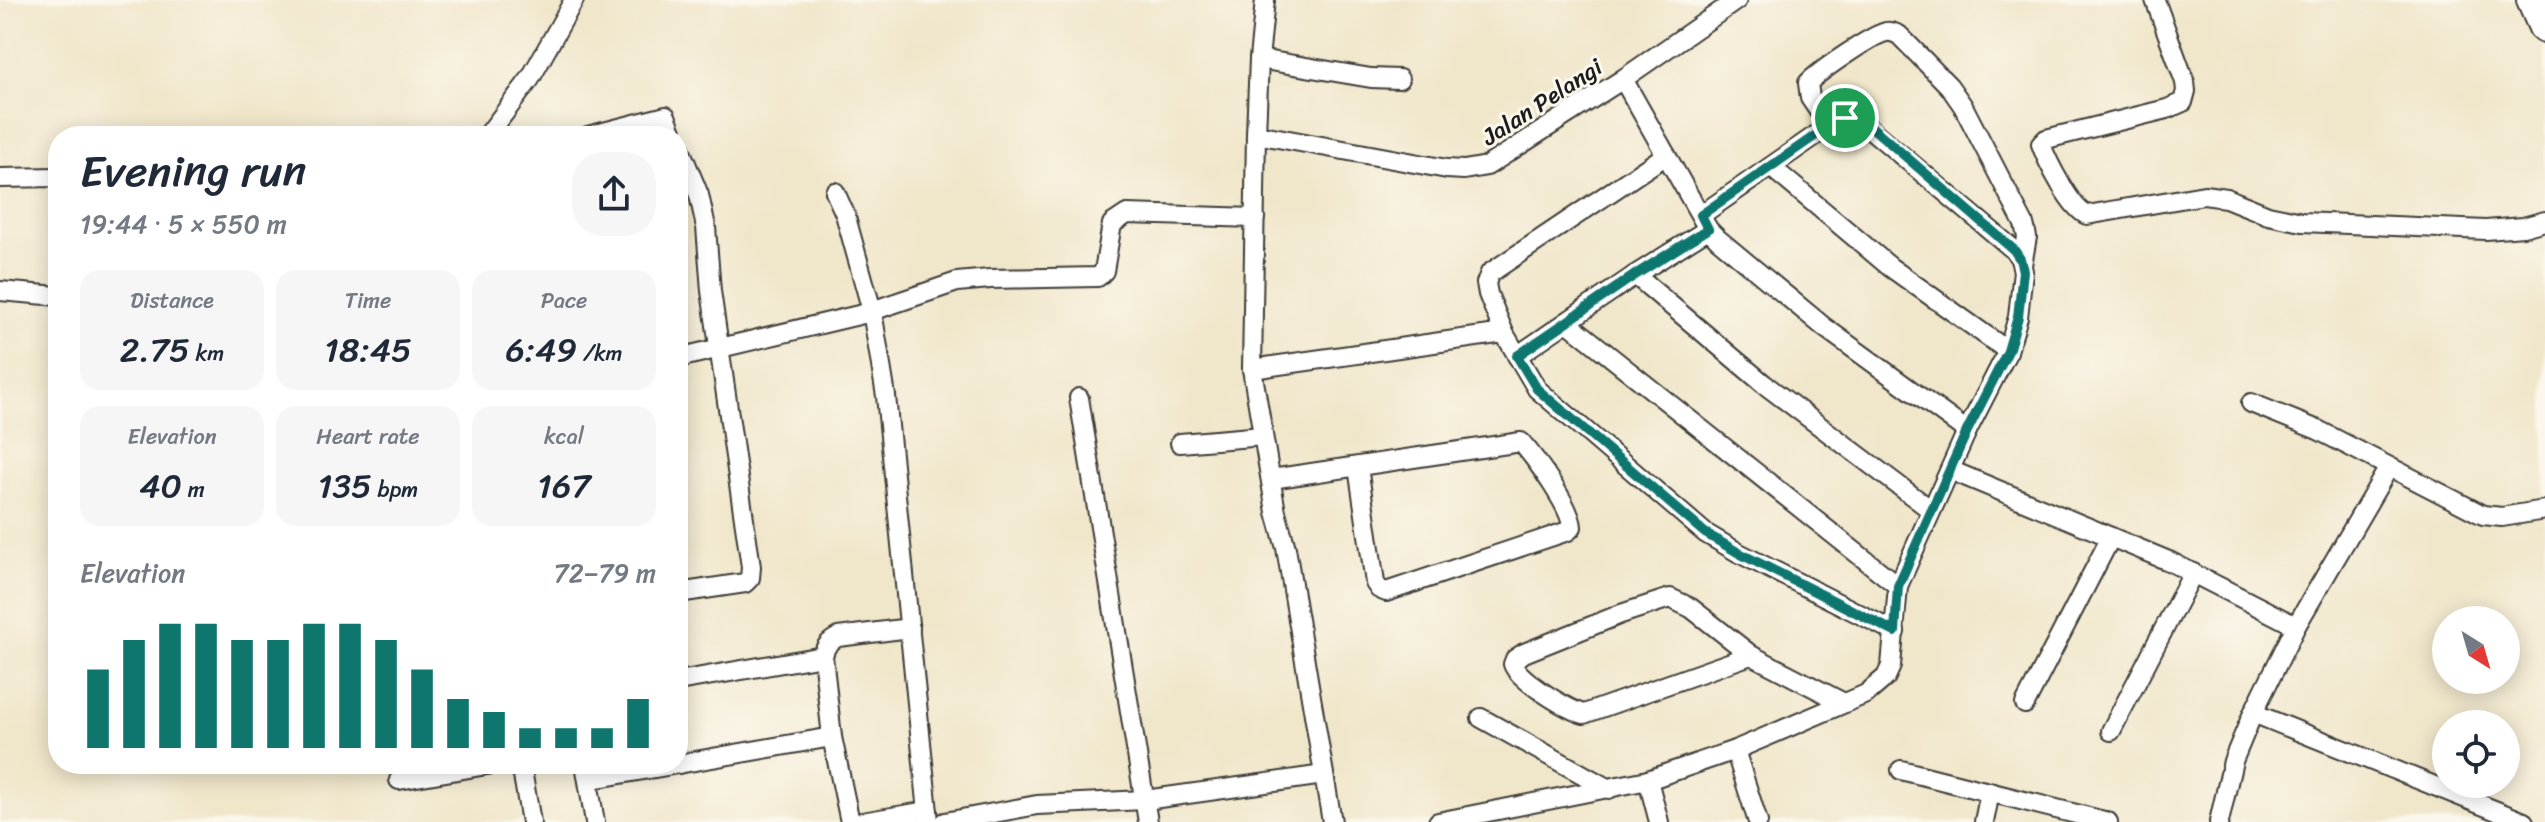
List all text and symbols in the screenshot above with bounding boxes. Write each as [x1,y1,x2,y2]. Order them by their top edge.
street label: Jalan Pelangi [1472,46,1612,158]
pin [1811,84,1879,152]
icon: arrive [1823,96,1867,140]
text: Evening run [80,132,306,210]
button: share [572,152,656,236]
text: 19:44 · 5 × 550 m [80,201,287,247]
text: Distance [130,281,214,320]
text: Time [345,281,391,320]
text: Pace [541,281,587,320]
text: 2.75 [120,320,190,380]
text: 18:45 [324,320,412,380]
text: 6:49 [506,320,577,380]
text: km [190,334,224,373]
text: /km [577,334,622,373]
text: Elevation [127,417,217,456]
text: Heart rate [316,417,420,456]
text: kcal [544,417,584,456]
text: 40 [139,456,182,516]
text: 135 [318,456,372,516]
text: 167 [537,456,591,516]
text: m [182,470,205,509]
text: bpm [372,470,418,509]
text: Elevation [80,550,185,596]
text: 72–79 m [554,550,656,596]
north arrow [2432,606,2520,694]
map controls [2432,606,2520,798]
button: locate [2432,710,2520,798]

